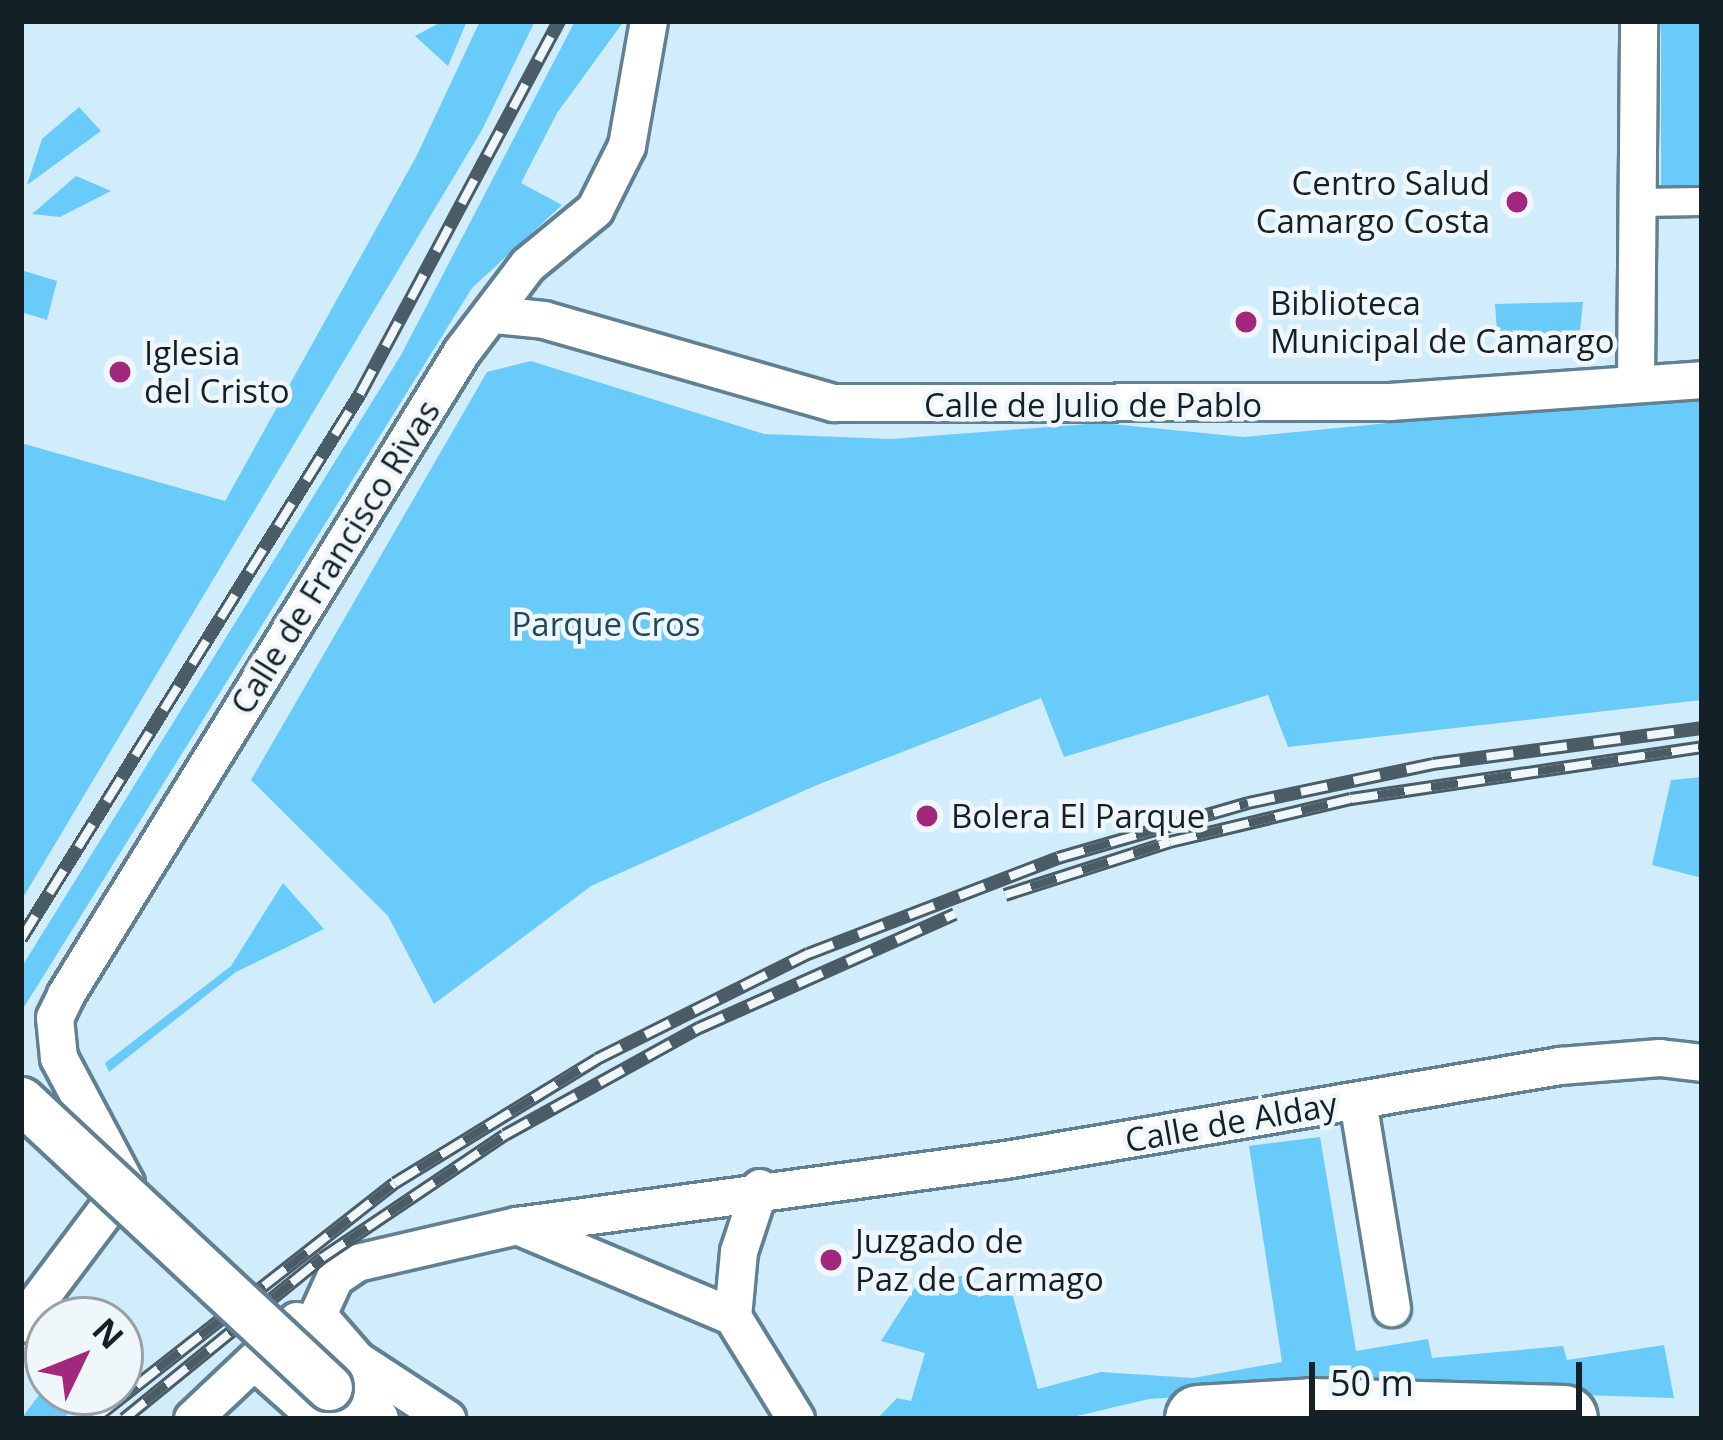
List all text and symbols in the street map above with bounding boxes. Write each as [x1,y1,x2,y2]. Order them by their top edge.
place label: Centro Salud Camargo Costa [1256,163,1490,241]
marker: Centro Salud Camargo Costa [1501,186,1533,218]
place label: Biblioteca Municipal de Camargo [1270,283,1615,361]
marker: Biblioteca Municipal de Camargo [1233,309,1259,335]
place label: Iglesia del Cristo [144,333,290,411]
marker: Iglesia del Cristo [107,359,133,385]
street label: Calle de Julio de Pablo [924,385,1262,425]
street label: Calle de Francisco Rivas [222,393,448,721]
park label: Parque Cros [511,604,701,644]
place label: Bolera El Parque [951,796,1205,836]
marker: Bolera El Parque [914,803,940,829]
street label: Calle de Alday [1122,1084,1340,1160]
place label: Juzgado de Paz de Carmago [855,1221,1104,1299]
marker: Juzgado de Paz de Carmago [818,1247,844,1273]
north arrow [24,1296,144,1416]
text: N [83,1308,134,1358]
scale bar [1315,1338,1588,1412]
text: 50 m [1330,1358,1414,1407]

